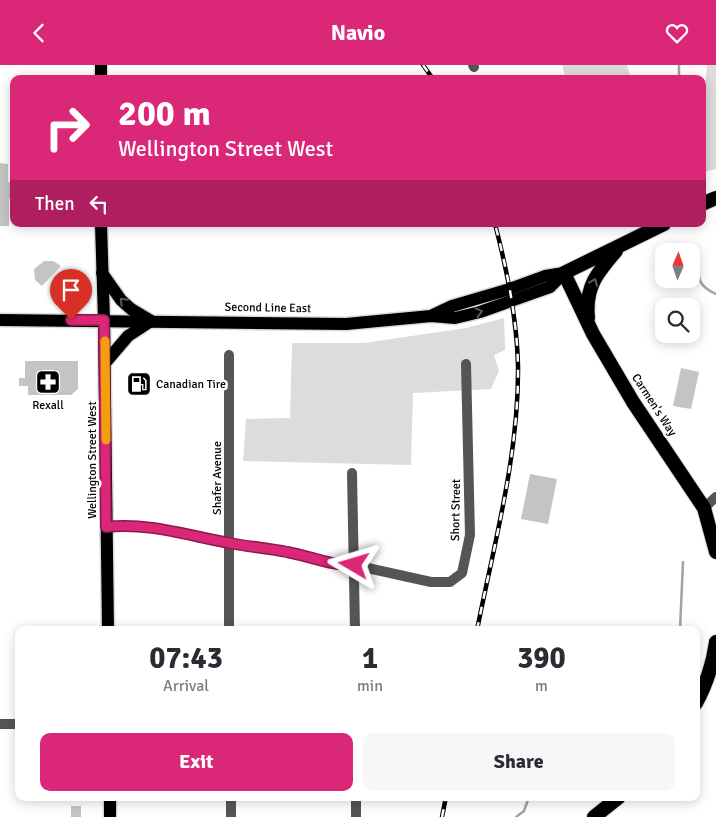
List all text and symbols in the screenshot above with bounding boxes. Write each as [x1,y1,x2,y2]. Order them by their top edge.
icon: back [25,19,53,47]
text: Navio [331,19,385,46]
icon: heart [663,19,691,47]
text: 200 m [118,92,211,135]
icon: right [35,95,100,160]
text: Wellington Street West [118,135,333,162]
icon: left [85,190,113,218]
text: Then [35,192,75,216]
north arrow [655,243,700,287]
map controls [655,243,700,343]
pin [50,269,92,320]
icon: arrive [57,276,85,304]
one-way arrow [587,278,598,287]
one-way arrow [120,298,129,307]
button: search [655,298,700,343]
street label: Second Line East [224,300,312,316]
one-way arrow [475,307,483,318]
pharmacy icon: Rexall [35,369,61,395]
fuel station icon: Canadian Tire [126,371,152,397]
street label: Carmen's Way [628,371,680,439]
place label: Canadian Tire [156,377,226,392]
place label: Rexall [32,398,64,413]
street label: Wellington Street West [85,401,100,519]
street label: Shafer Avenue [210,441,225,515]
street label: Short Street [448,479,464,541]
position arrow [327,538,379,590]
text: 07:43 [149,640,223,677]
text: 1 [362,640,378,677]
text: 390 [517,640,566,677]
text: Arrival [163,676,209,696]
text: min [357,676,383,696]
text: m [535,676,548,696]
button: Exit [40,733,353,791]
button: Share [363,733,675,791]

